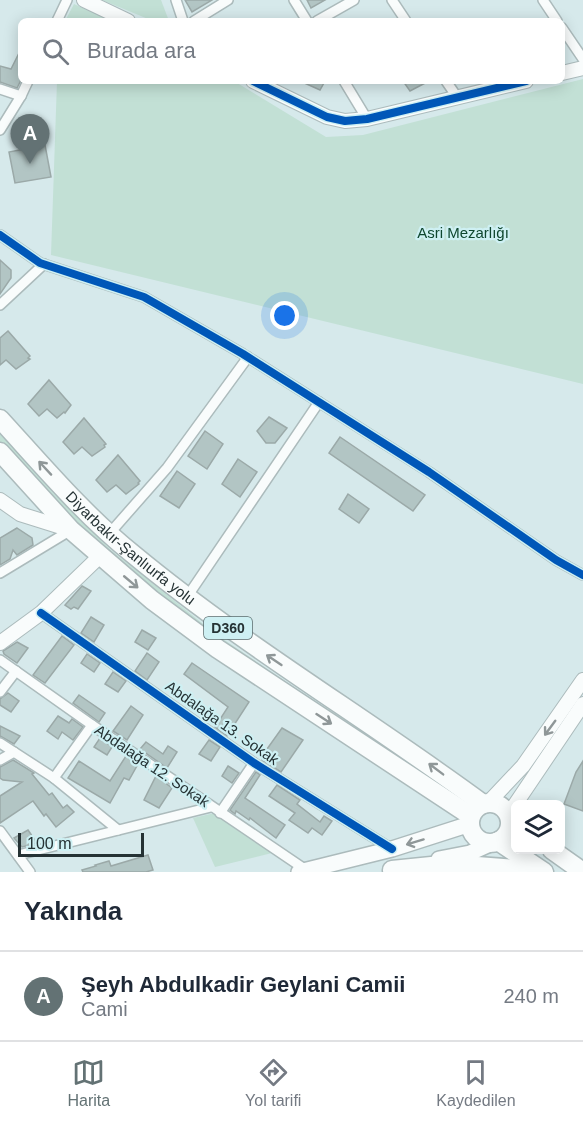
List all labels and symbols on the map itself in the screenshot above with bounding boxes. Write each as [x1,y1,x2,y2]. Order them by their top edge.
pin: A [10,114,50,164]
park label: Asri Mezarlığı [417,224,509,241]
your location [270,301,299,330]
one-way arrow [38,461,52,476]
street label: Diyarbakır-Şanlıurfa yolu [63,488,199,608]
one-way arrow [123,575,138,589]
road number: D360 [204,617,252,639]
one-way arrow [267,654,283,666]
street label: Abdalağa 13. Sokak [162,677,283,768]
one-way arrow [315,713,332,725]
one-way arrow [544,720,556,736]
street label: Abdalağa 12. Sokak [92,721,213,810]
one-way arrow [428,763,444,776]
scale bar [18,830,144,858]
one-way arrow [406,837,425,848]

